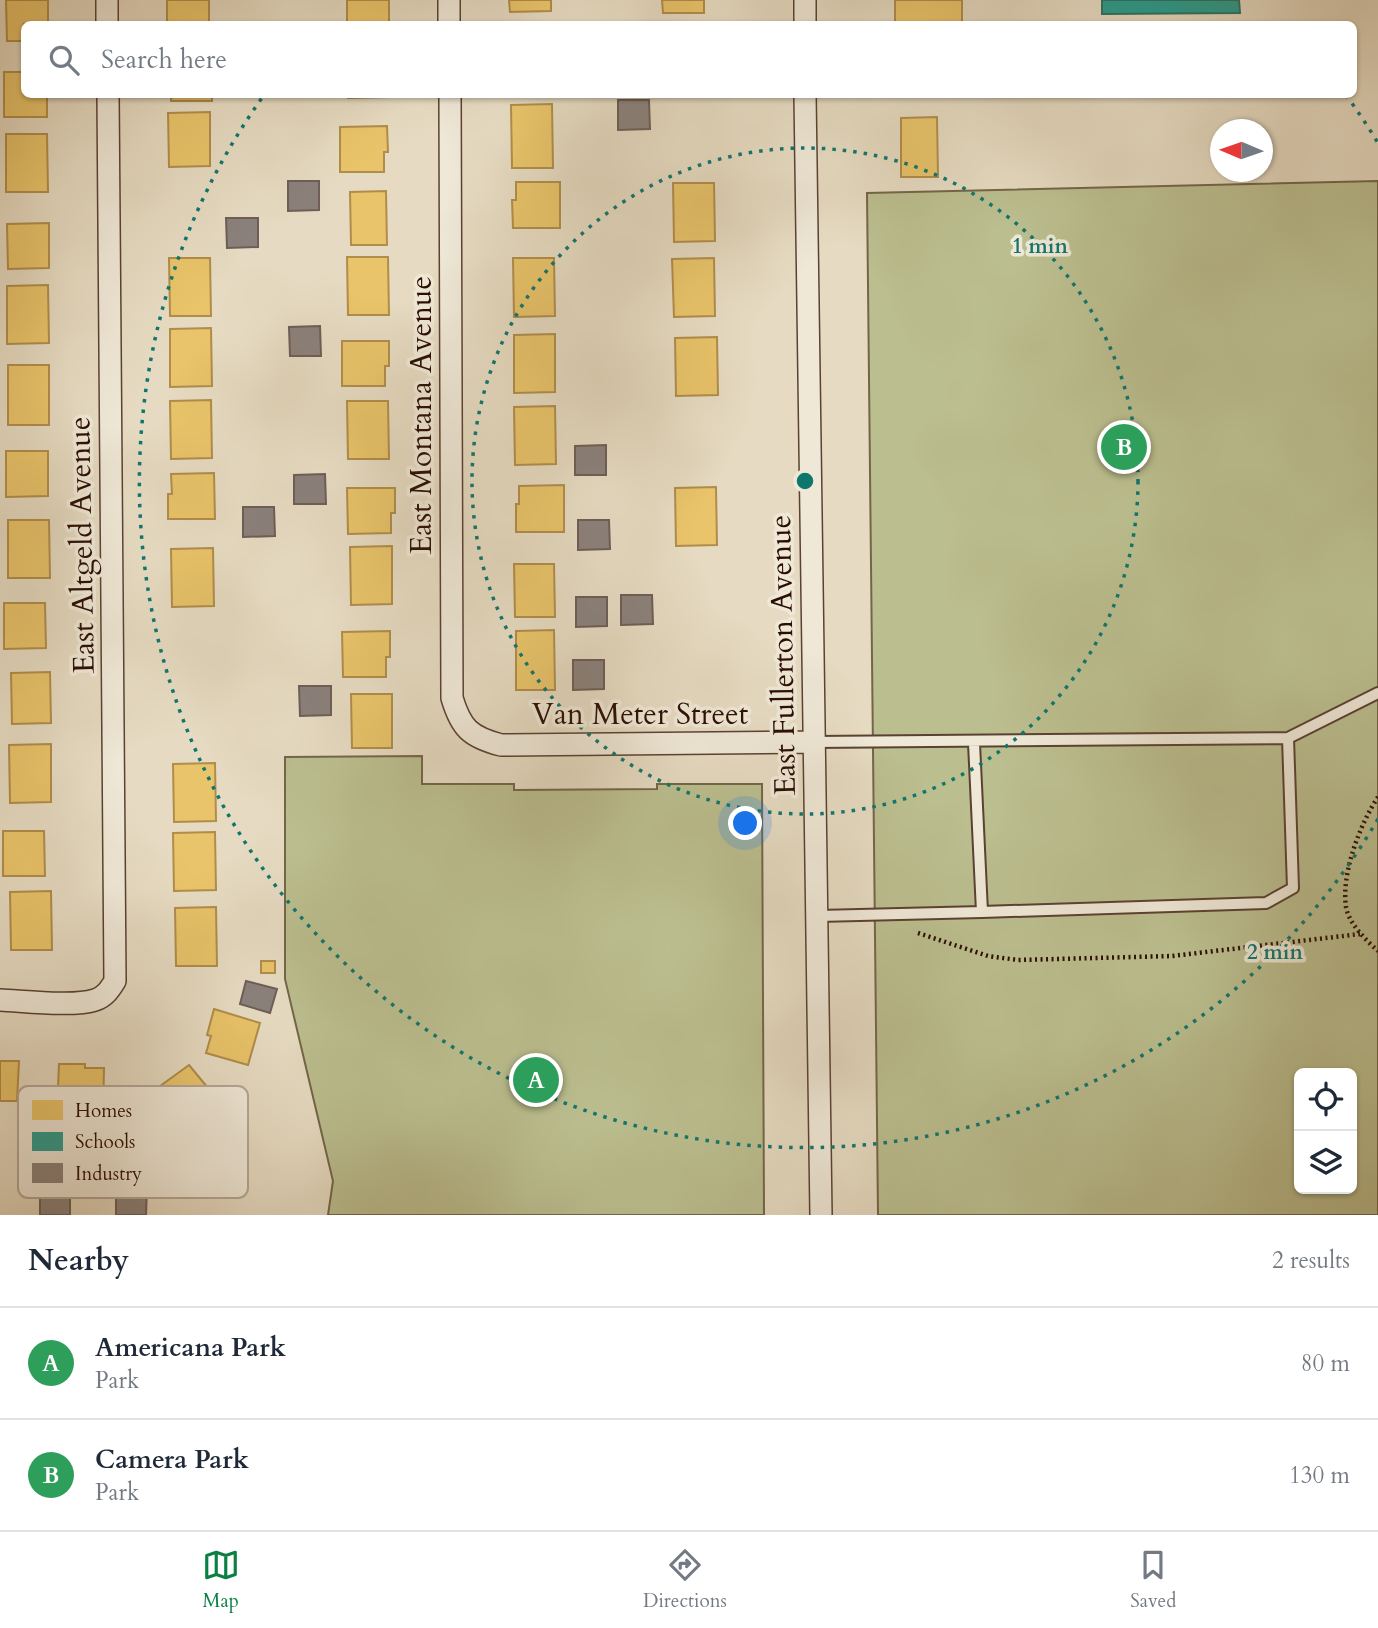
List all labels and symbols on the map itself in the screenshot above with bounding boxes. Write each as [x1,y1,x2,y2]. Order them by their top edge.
north arrow [1210,119,1273,182]
text: 1 min [1012,232,1068,261]
street label: East Montana Avenue [401,276,442,554]
street label: East Altgeld Avenue [59,416,105,674]
pin: B [1101,421,1147,473]
centre of rings [793,469,817,493]
street label: East Fullerton Avenue [760,514,806,796]
street label: Van Meter Street [532,694,749,735]
your location [728,806,762,840]
text: 2 min [1247,938,1303,967]
pin: A [513,1054,559,1106]
legend [18,1086,248,1198]
text: Homes [75,1098,132,1124]
text: Schools [75,1129,135,1155]
text: Industry [75,1161,142,1187]

